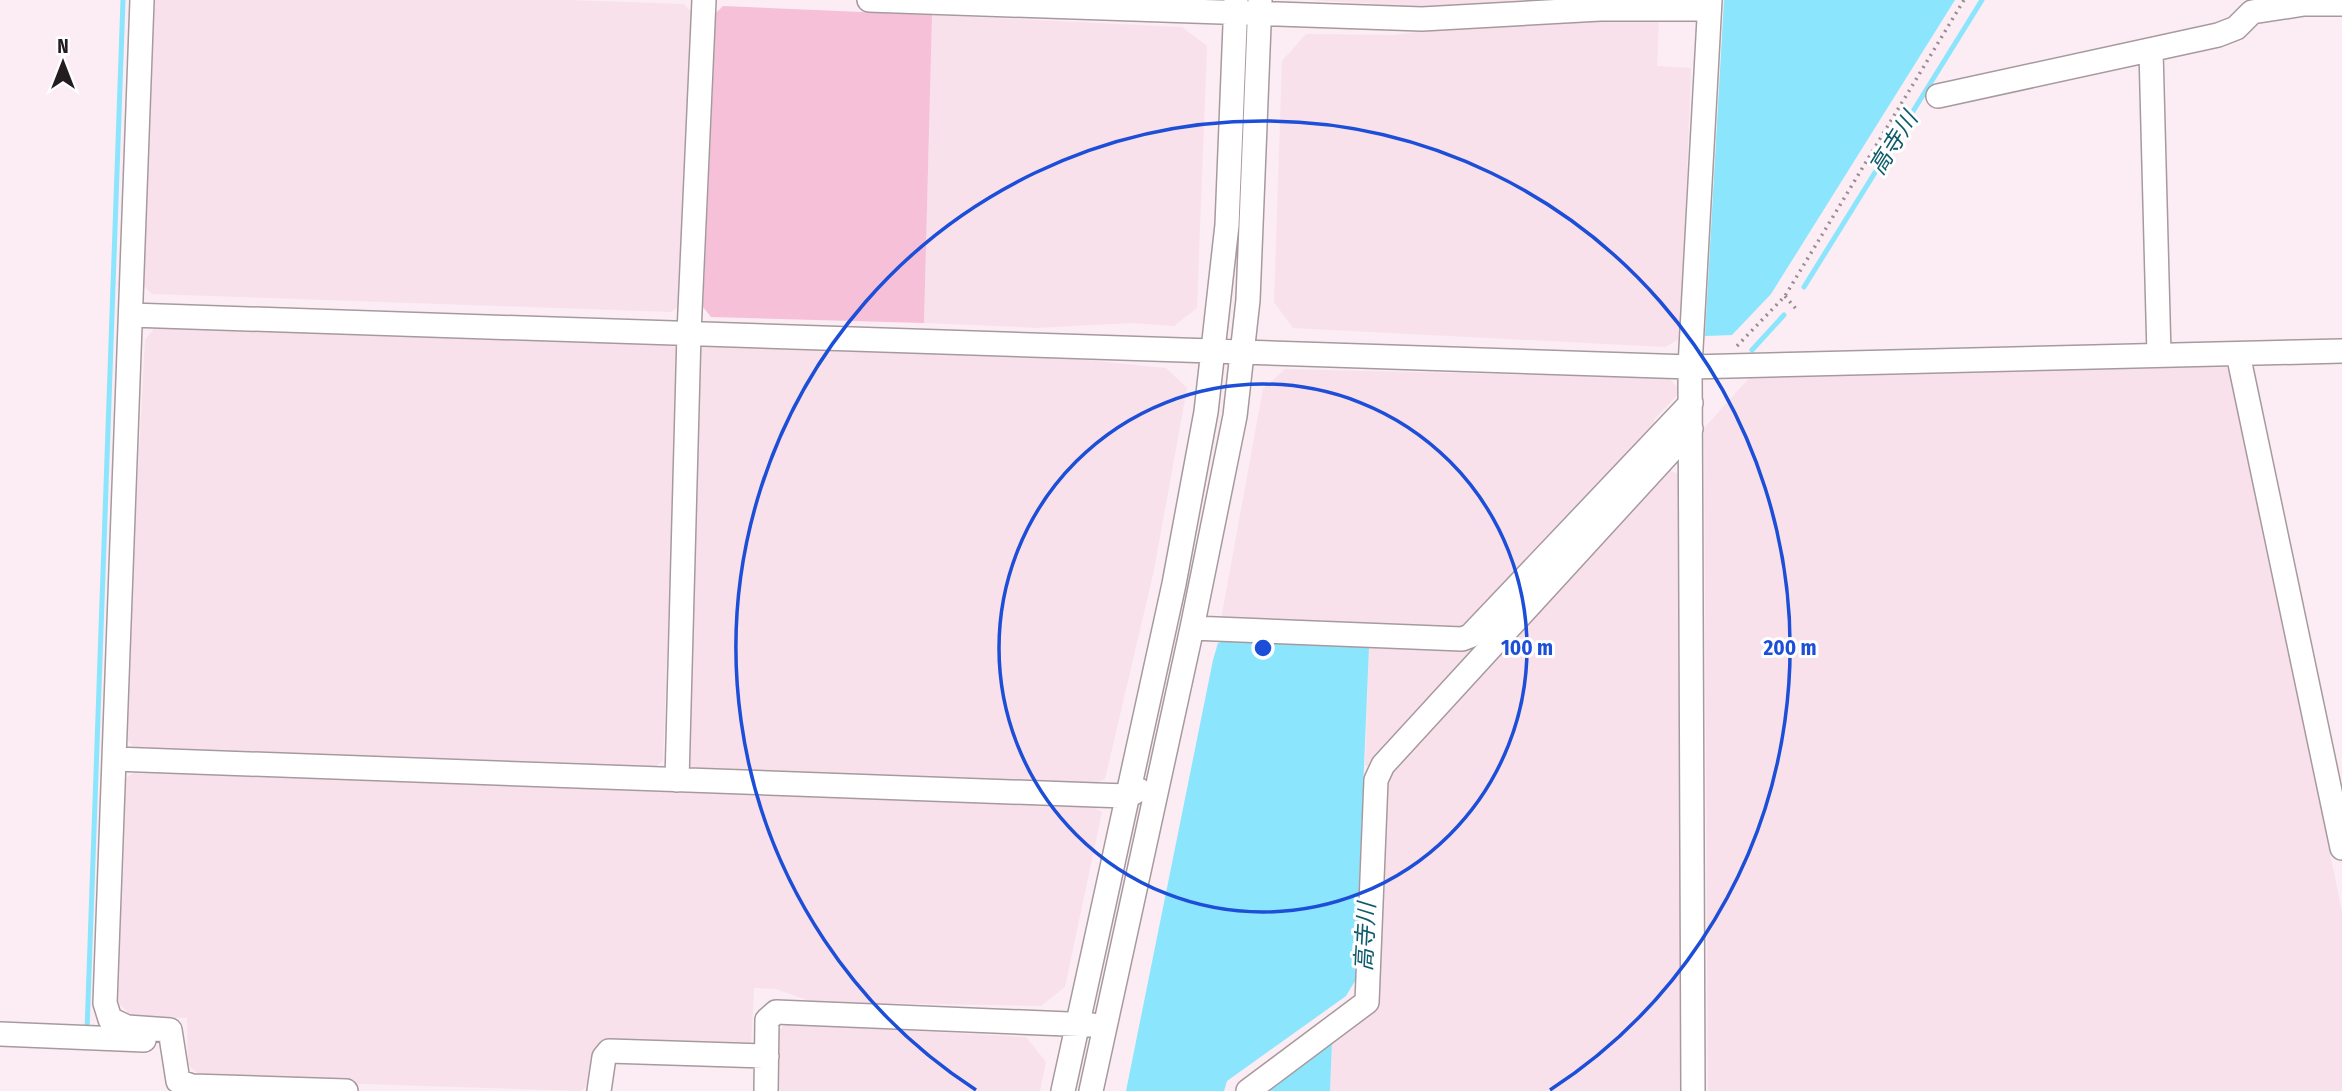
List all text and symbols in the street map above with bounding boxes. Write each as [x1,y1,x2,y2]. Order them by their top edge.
north arrow [28,28,98,98]
text: N [57,35,69,58]
water label: 高寺川 [1863,104,1925,180]
text: 100 m [1501,635,1553,661]
text: 200 m [1762,635,1817,661]
centre of rings [1251,636,1275,660]
water label: 高寺川 [1349,899,1381,972]

